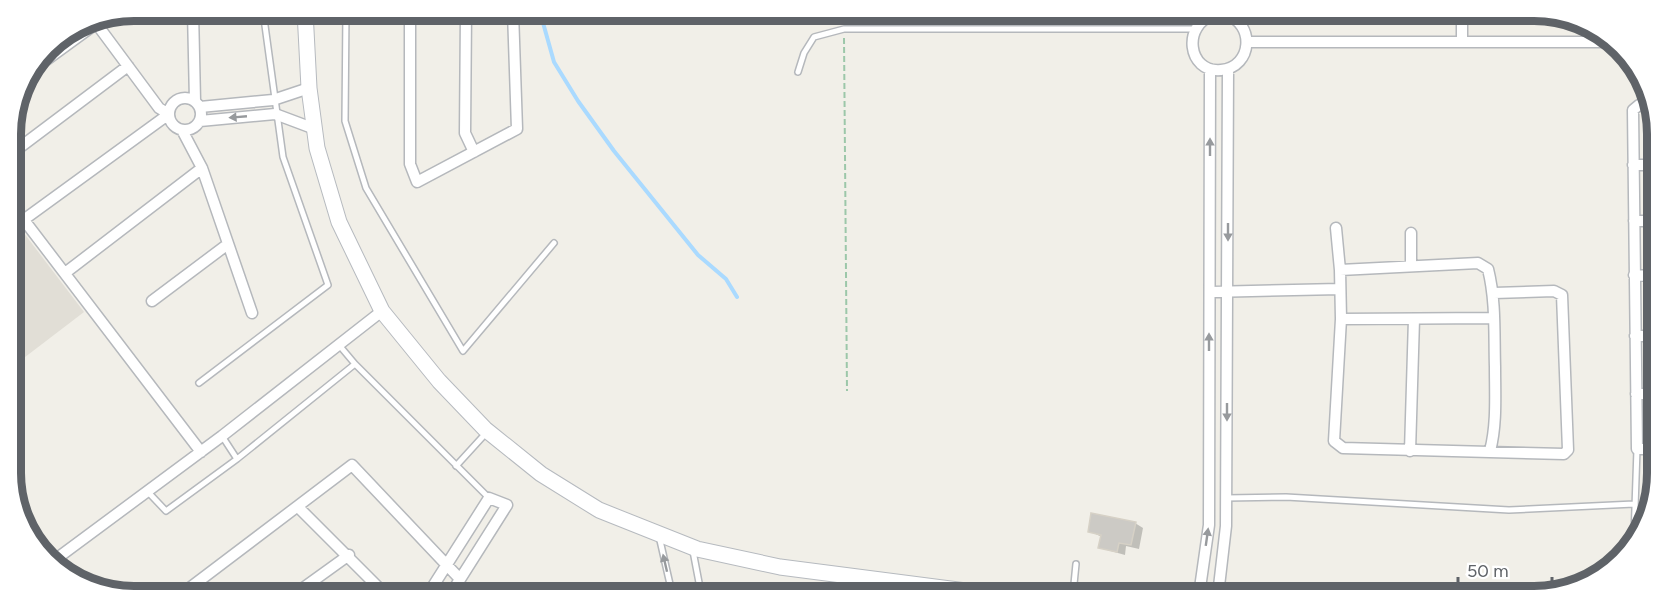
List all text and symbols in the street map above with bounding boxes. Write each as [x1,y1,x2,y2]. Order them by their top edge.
one-way arrow [229,112,248,122]
one-way arrow [1205,138,1215,157]
one-way arrow [1223,223,1233,242]
one-way arrow [1204,333,1214,352]
one-way arrow [1222,403,1232,422]
one-way arrow [1203,527,1212,546]
scale bar [1458,550,1552,588]
one-way arrow [660,553,669,572]
text: 50 m [1467,560,1509,582]

